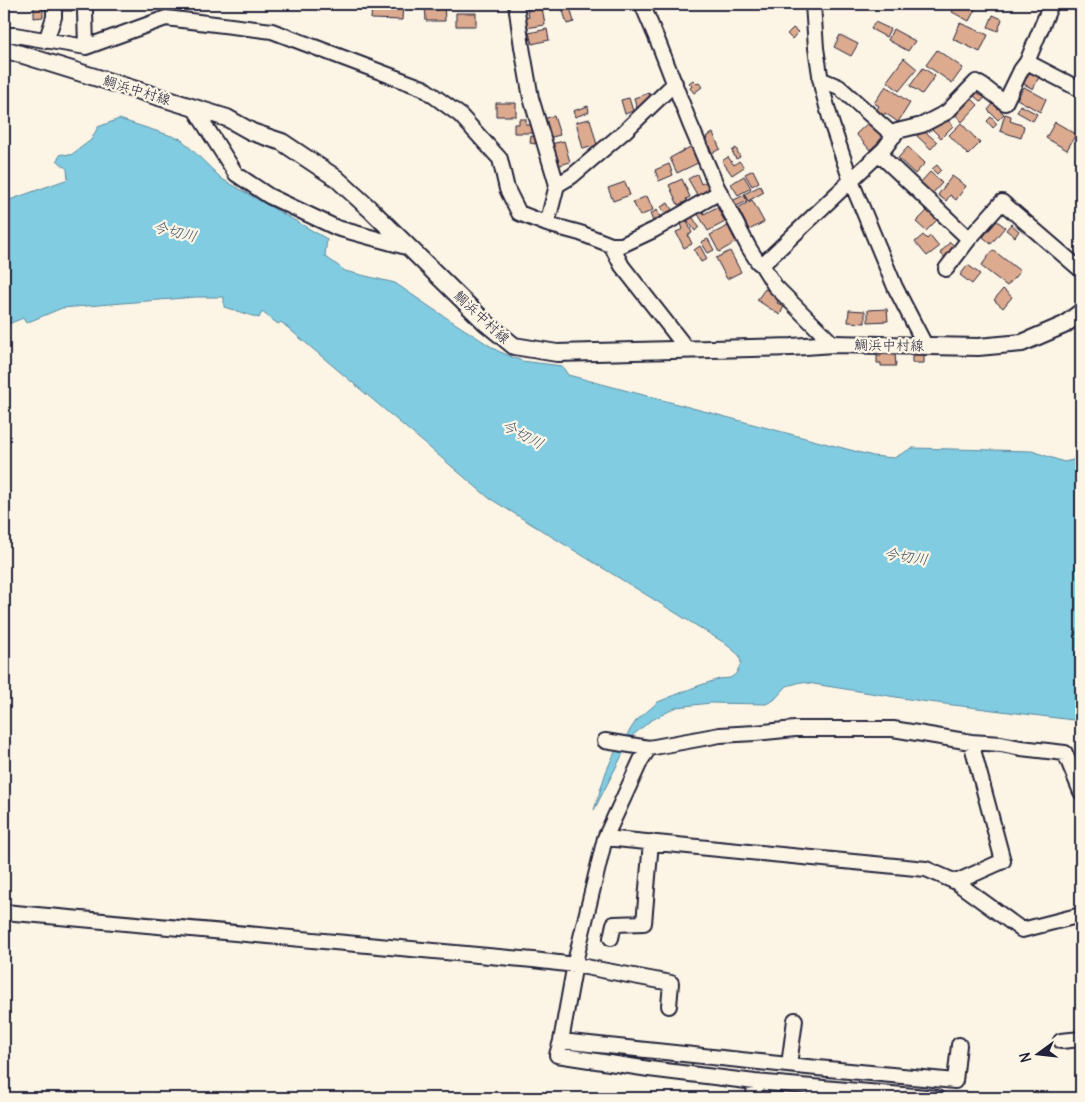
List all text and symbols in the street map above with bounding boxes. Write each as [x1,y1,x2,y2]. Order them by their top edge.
street label: 鯛浜中村線 [101,71,173,109]
water label: 今切川 [151,216,199,246]
street label: 鯛浜中村線 [450,287,514,347]
street label: 鯛浜中村線 [854,335,924,355]
water label: 今切川 [499,415,547,453]
water label: 今切川 [882,543,930,569]
north arrow [1012,1030,1062,1080]
text: N [1015,1050,1035,1064]

